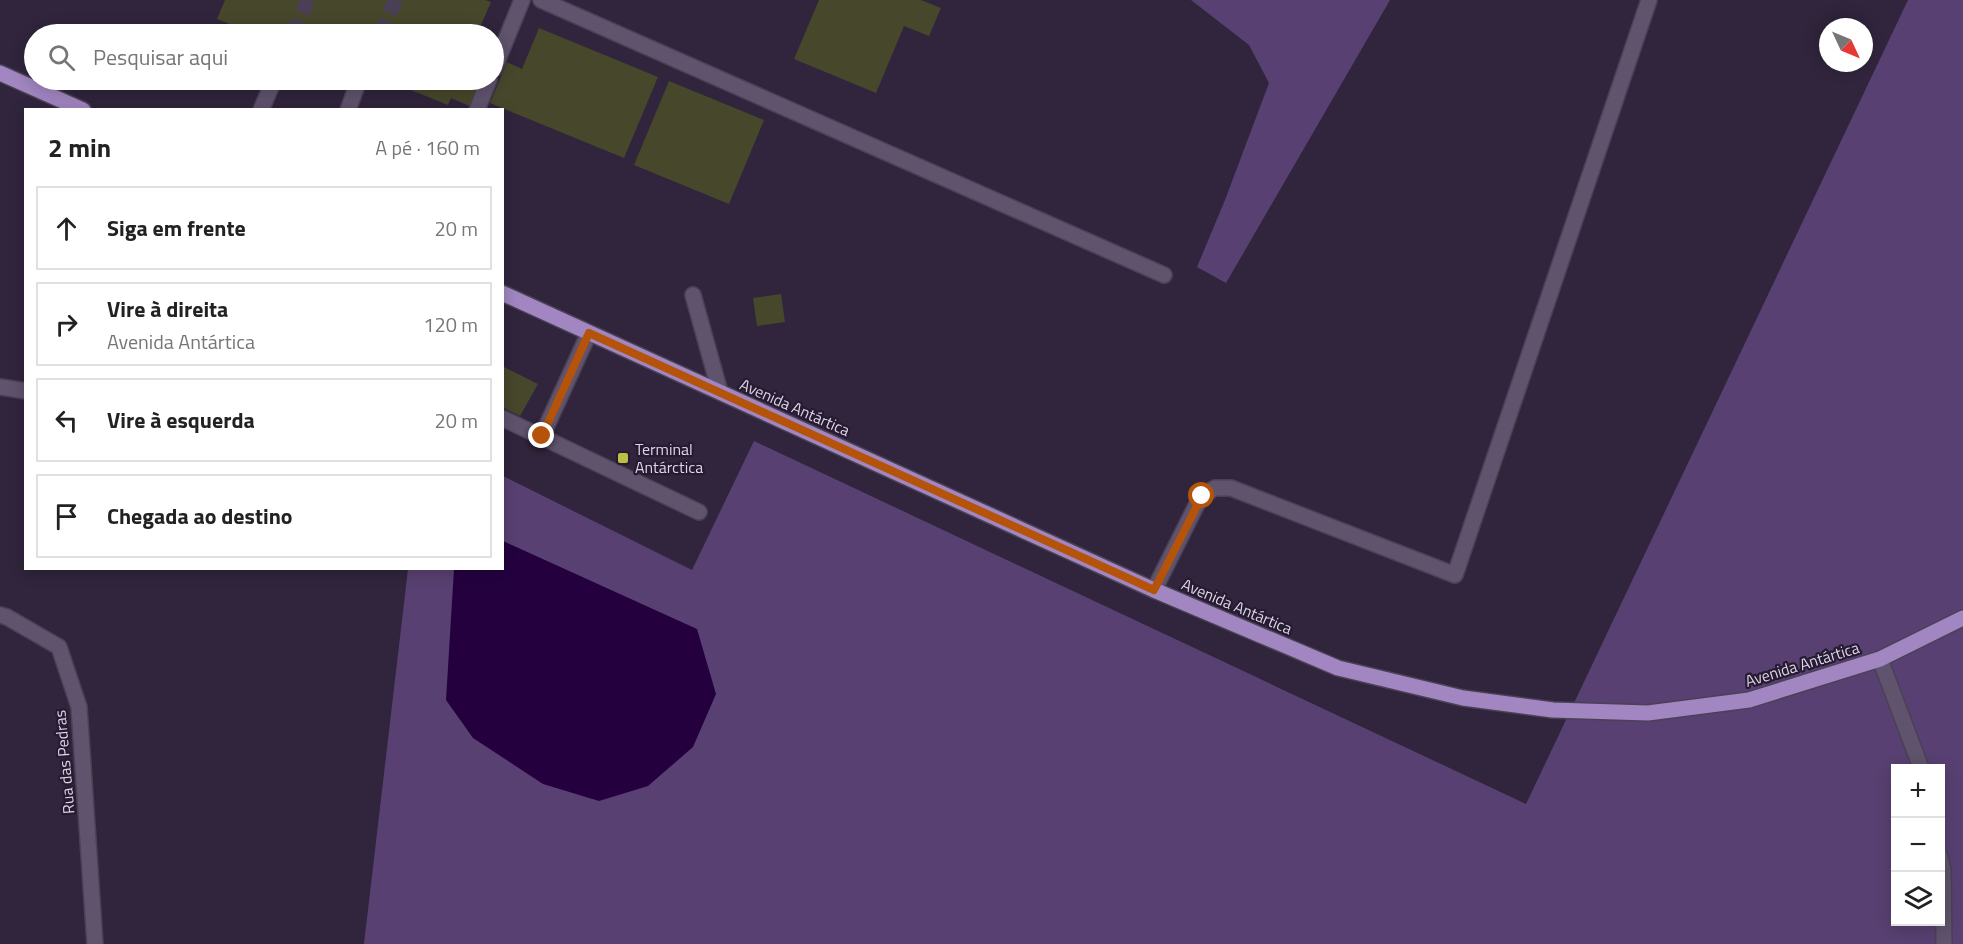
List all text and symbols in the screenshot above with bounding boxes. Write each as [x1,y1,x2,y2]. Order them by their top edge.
north arrow [1819,18,1873,72]
search box [24,24,504,90]
text: Pesquisar aqui [93,40,228,74]
icon: search [45,41,78,74]
text: 2 min [48,128,111,167]
text: A pé · 160 m [375,132,480,163]
text: Siga em frente [107,211,246,245]
icon: ahead [50,212,83,245]
text: 20 m [434,213,478,244]
text: Vire à direita [107,292,228,326]
icon: right [50,308,83,341]
text: 120 m [423,309,478,340]
text: Avenida Antártica [107,326,255,357]
street label: Avenida Antártica [736,372,854,442]
text: Vire à esquerda [107,403,255,437]
icon: left [50,404,83,437]
text: 20 m [434,405,478,436]
route end [528,422,554,448]
place label: Terminal Antárctica [635,437,703,479]
marker: Terminal Antárctica [616,451,630,465]
route start [1188,482,1214,508]
text: Chegada ao destino [107,499,293,533]
icon: arrive [50,500,83,533]
street label: Avenida Antártica [1178,572,1296,640]
street label: Avenida Antártica [1742,635,1862,693]
street label: Rua das Pedras [48,709,80,815]
map controls [1891,764,1945,926]
button: + [1891,764,1945,818]
button: − [1891,818,1945,872]
button: layers [1891,872,1945,926]

